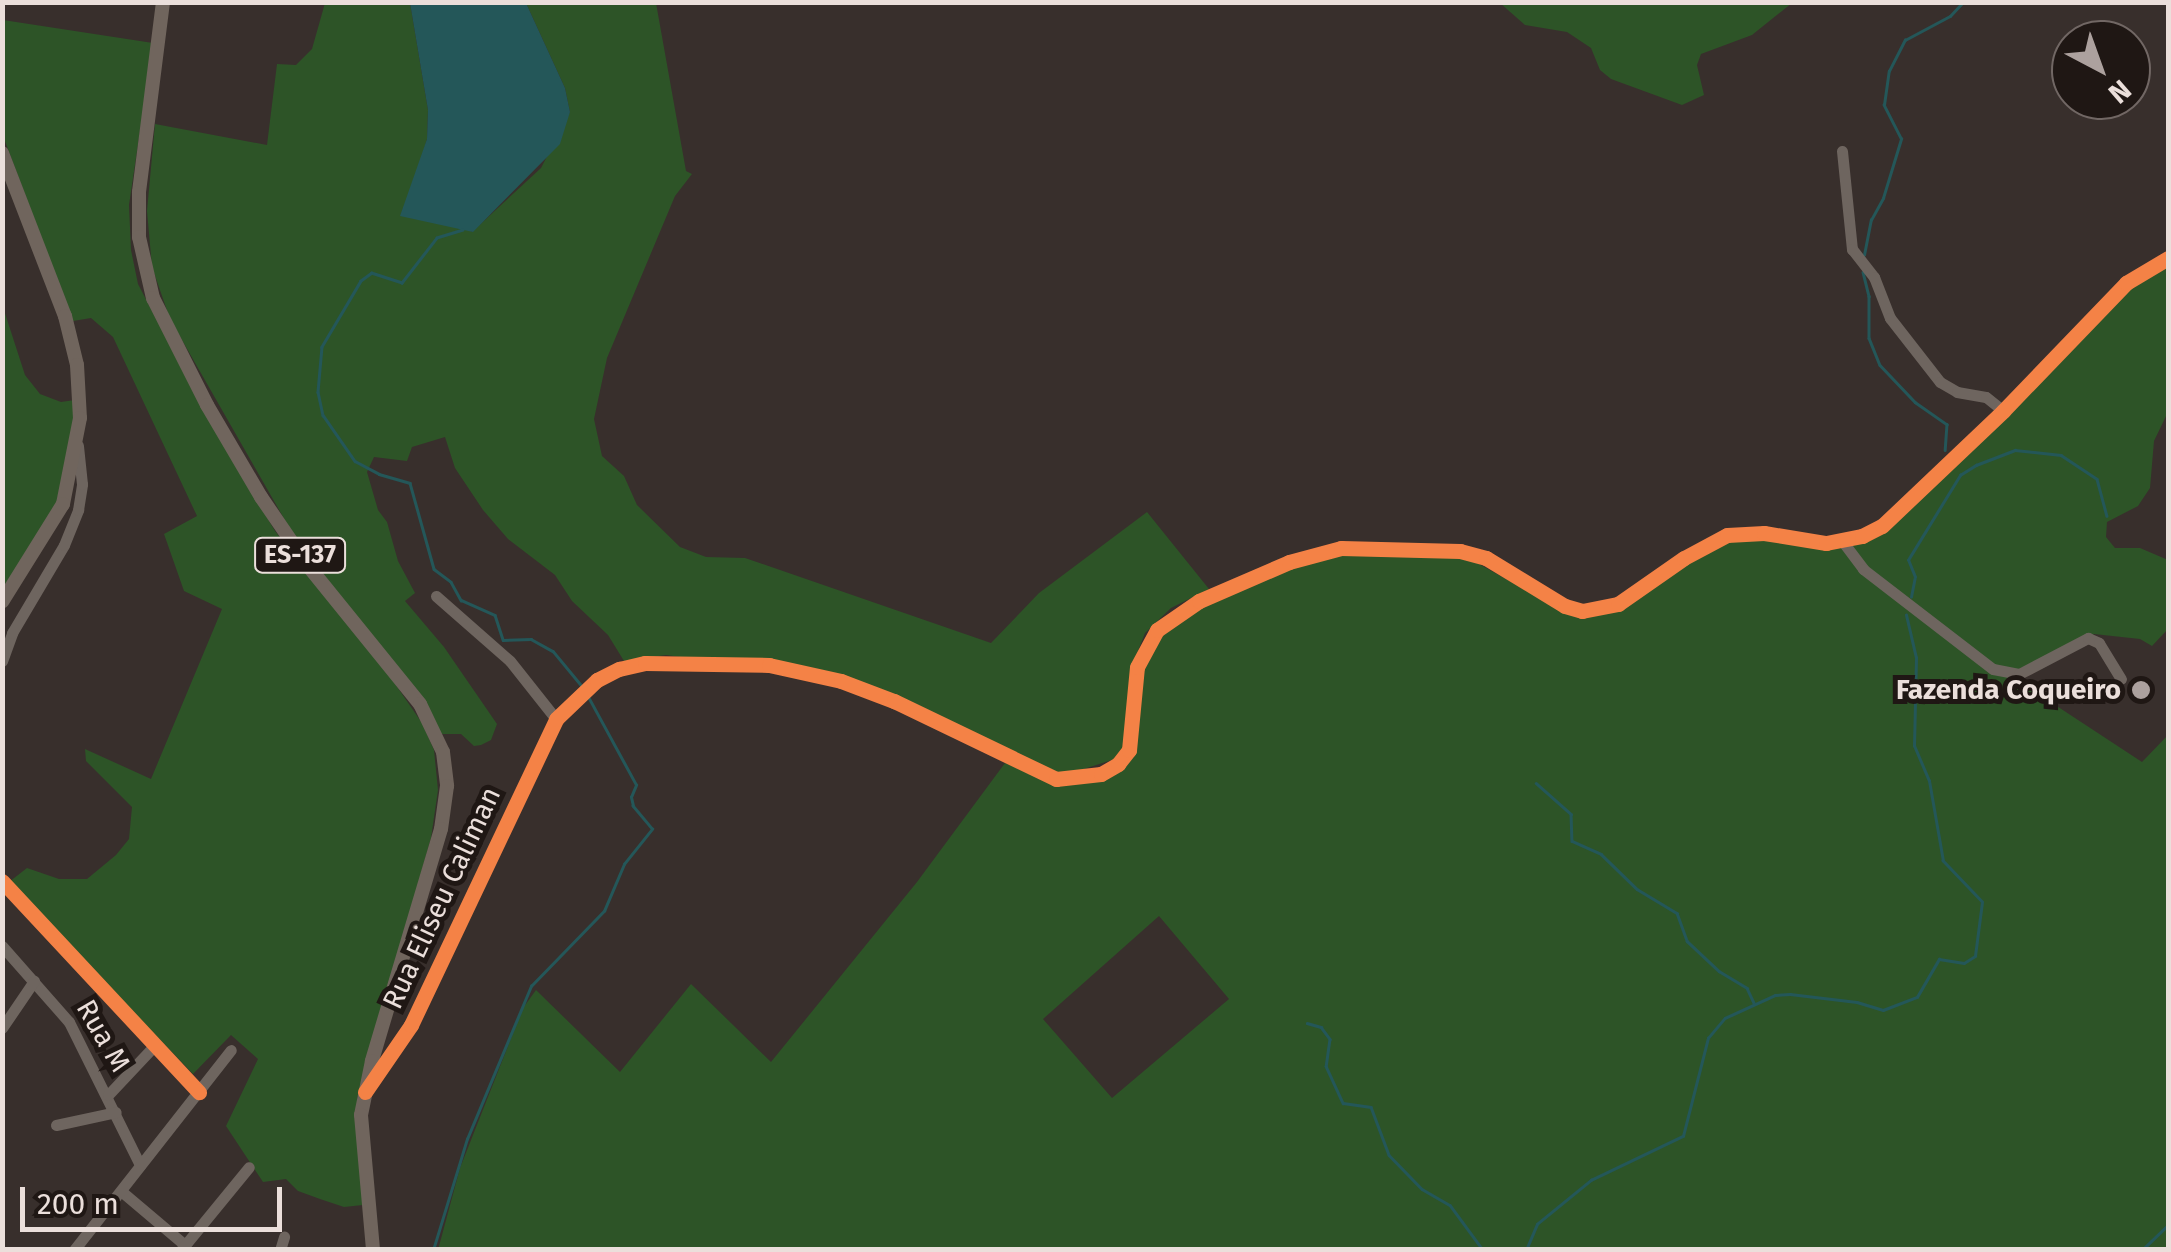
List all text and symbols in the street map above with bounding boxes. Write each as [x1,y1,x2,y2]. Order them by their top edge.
north arrow [2051,20,2151,120]
text: N [2102,73,2138,110]
road number: ES-137 [252,535,348,575]
place label: Fazenda Coqueiro [1896,673,2121,707]
marker: Fazenda Coqueiro [2130,679,2152,701]
street label: Rua Eliseu Caliman [376,782,508,1014]
street label: Rua M [69,994,137,1078]
scale bar [25,1167,288,1229]
text: 200 m [37,1186,119,1222]

